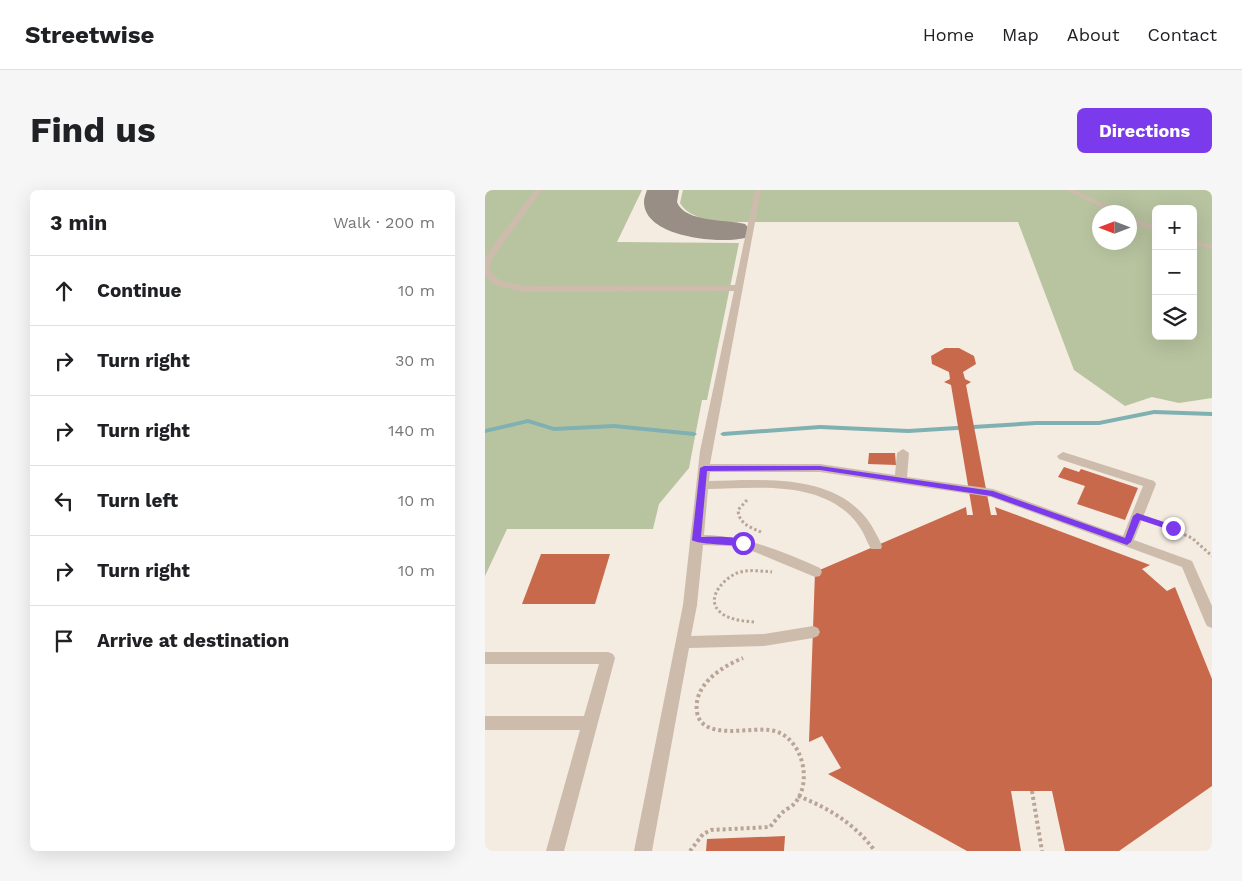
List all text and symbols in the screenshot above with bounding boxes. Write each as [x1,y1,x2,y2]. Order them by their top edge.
text: Streetwise [25,21,154,49]
text: Home [923,24,974,45]
text: Map [1002,24,1039,45]
text: About [1067,24,1119,45]
text: Contact [1147,24,1217,45]
button: Directions [1077,108,1212,153]
text: Find us [30,109,156,151]
north arrow [1092,205,1137,250]
map controls [1152,205,1197,340]
button: + [1152,205,1197,250]
text: 3 min [50,210,107,235]
text: Walk · 200 m [333,213,435,232]
button: − [1152,250,1197,295]
icon: ahead [50,277,78,305]
text: Continue [97,279,181,302]
text: 10 m [398,281,435,300]
button: layers [1152,295,1197,340]
icon: right [50,347,78,375]
text: Turn right [97,349,190,372]
text: 30 m [395,351,435,370]
icon: right [50,417,78,445]
text: Turn right [97,419,190,442]
text: 140 m [388,421,435,440]
icon: left [50,487,78,515]
text: Turn left [97,489,178,512]
text: 10 m [398,491,435,510]
route end [1162,517,1185,540]
route start [732,532,755,555]
icon: right [50,557,78,585]
text: Turn right [97,559,190,582]
text: 10 m [398,561,435,580]
icon: arrive [50,627,78,655]
text: Arrive at destination [97,629,289,652]

